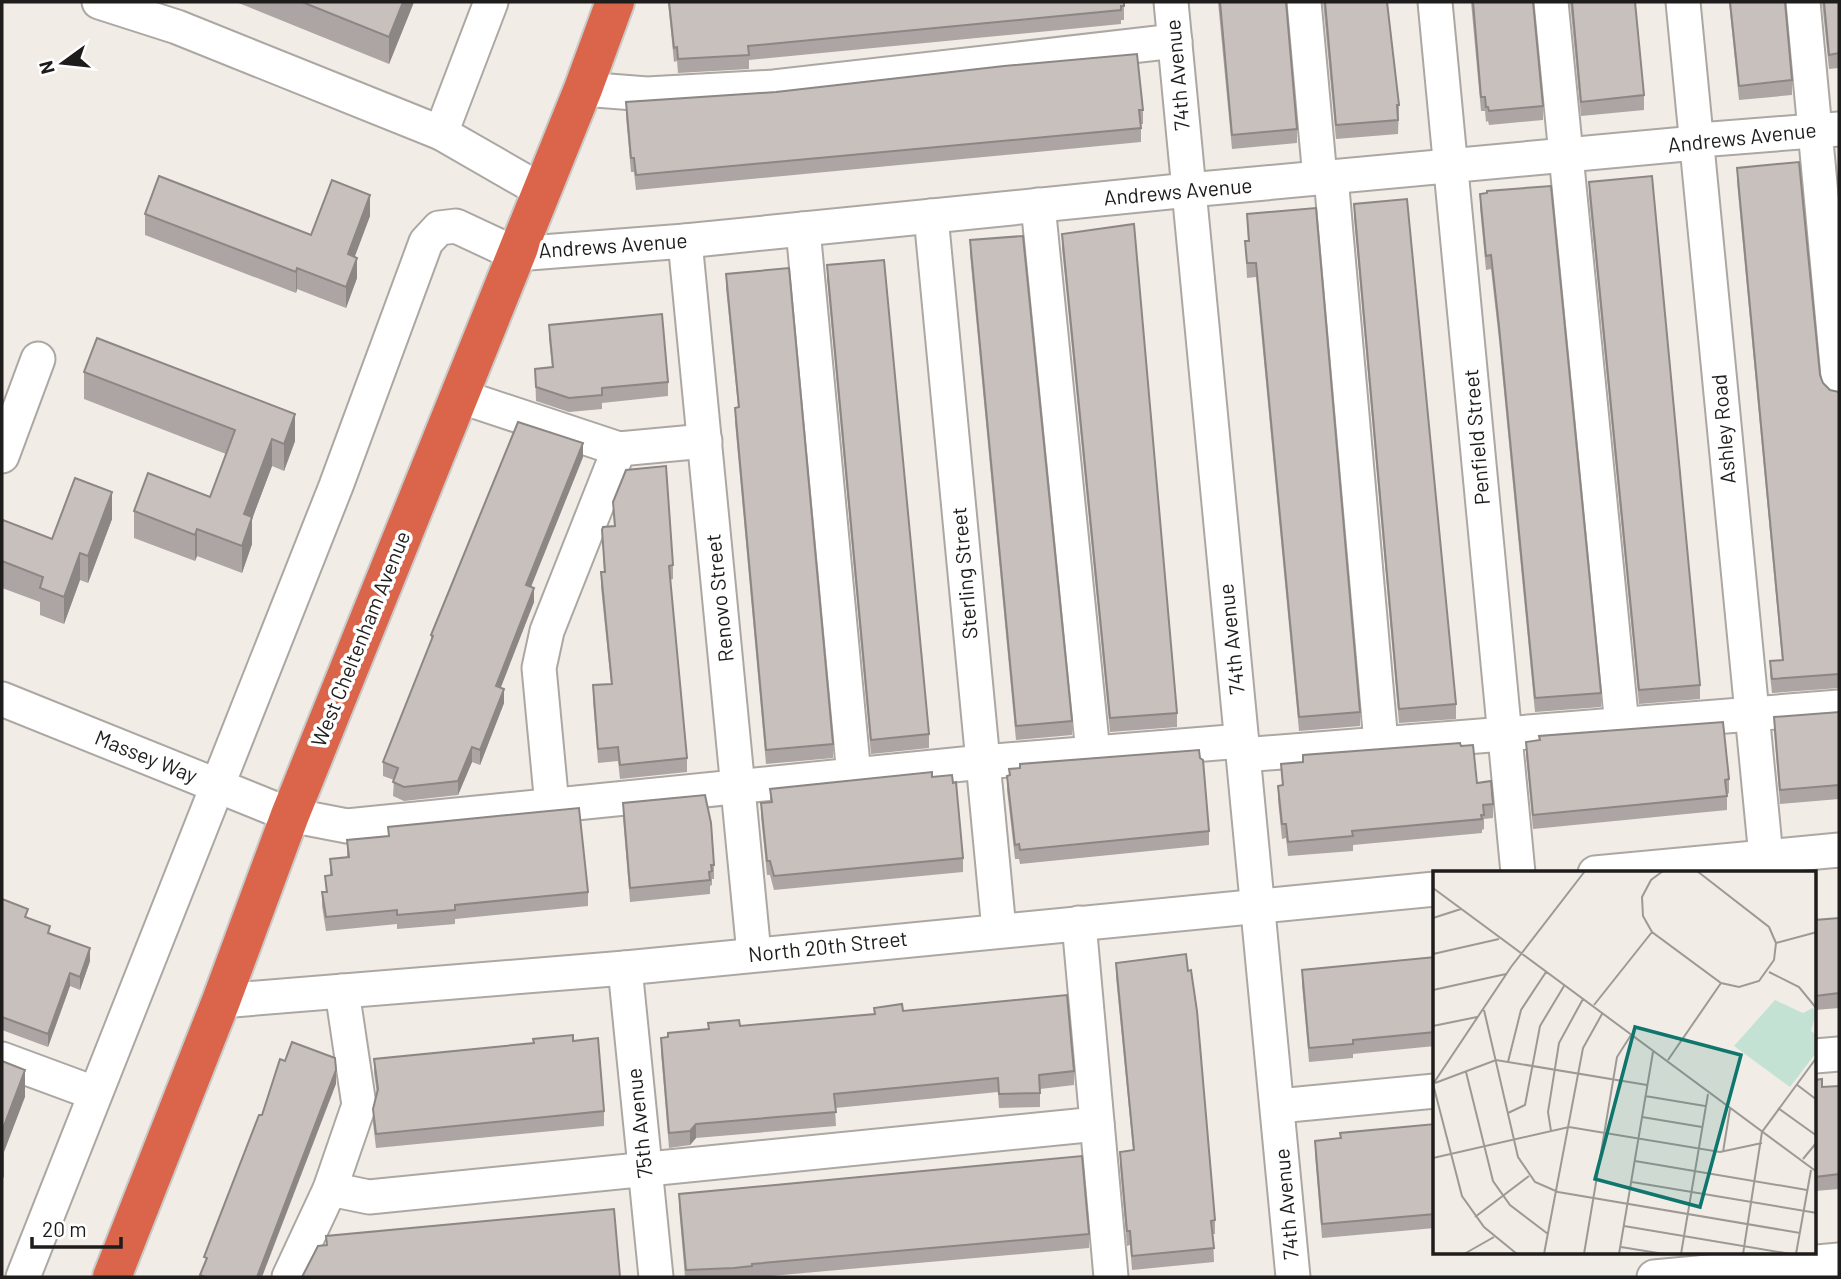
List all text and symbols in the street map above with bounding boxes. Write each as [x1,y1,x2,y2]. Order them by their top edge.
street label: 74th Avenue [1159,19,1194,132]
north arrow [28,28,98,98]
text: N [33,58,59,77]
street label: Andrews Avenue [1666,116,1817,157]
street label: Andrews Avenue [1102,172,1253,209]
street label: Andrews Avenue [538,227,688,262]
street label: Penfield Street [1457,368,1494,506]
street label: Ashley Road [1705,373,1740,485]
street label: Sterling Street [945,506,982,640]
street label: West Cheltenham Avenue [305,527,414,750]
street label: Renovo Street [699,533,738,664]
street label: 74th Avenue [1212,582,1249,696]
street label: Massey Way [92,724,202,788]
inset map [1433,871,1816,1254]
street label: North 20th Street [747,925,909,966]
street label: 75th Avenue [620,1067,657,1179]
street label: 74th Avenue [1268,1148,1303,1261]
scale bar [32,1206,121,1250]
text: 20 m [42,1216,87,1241]

